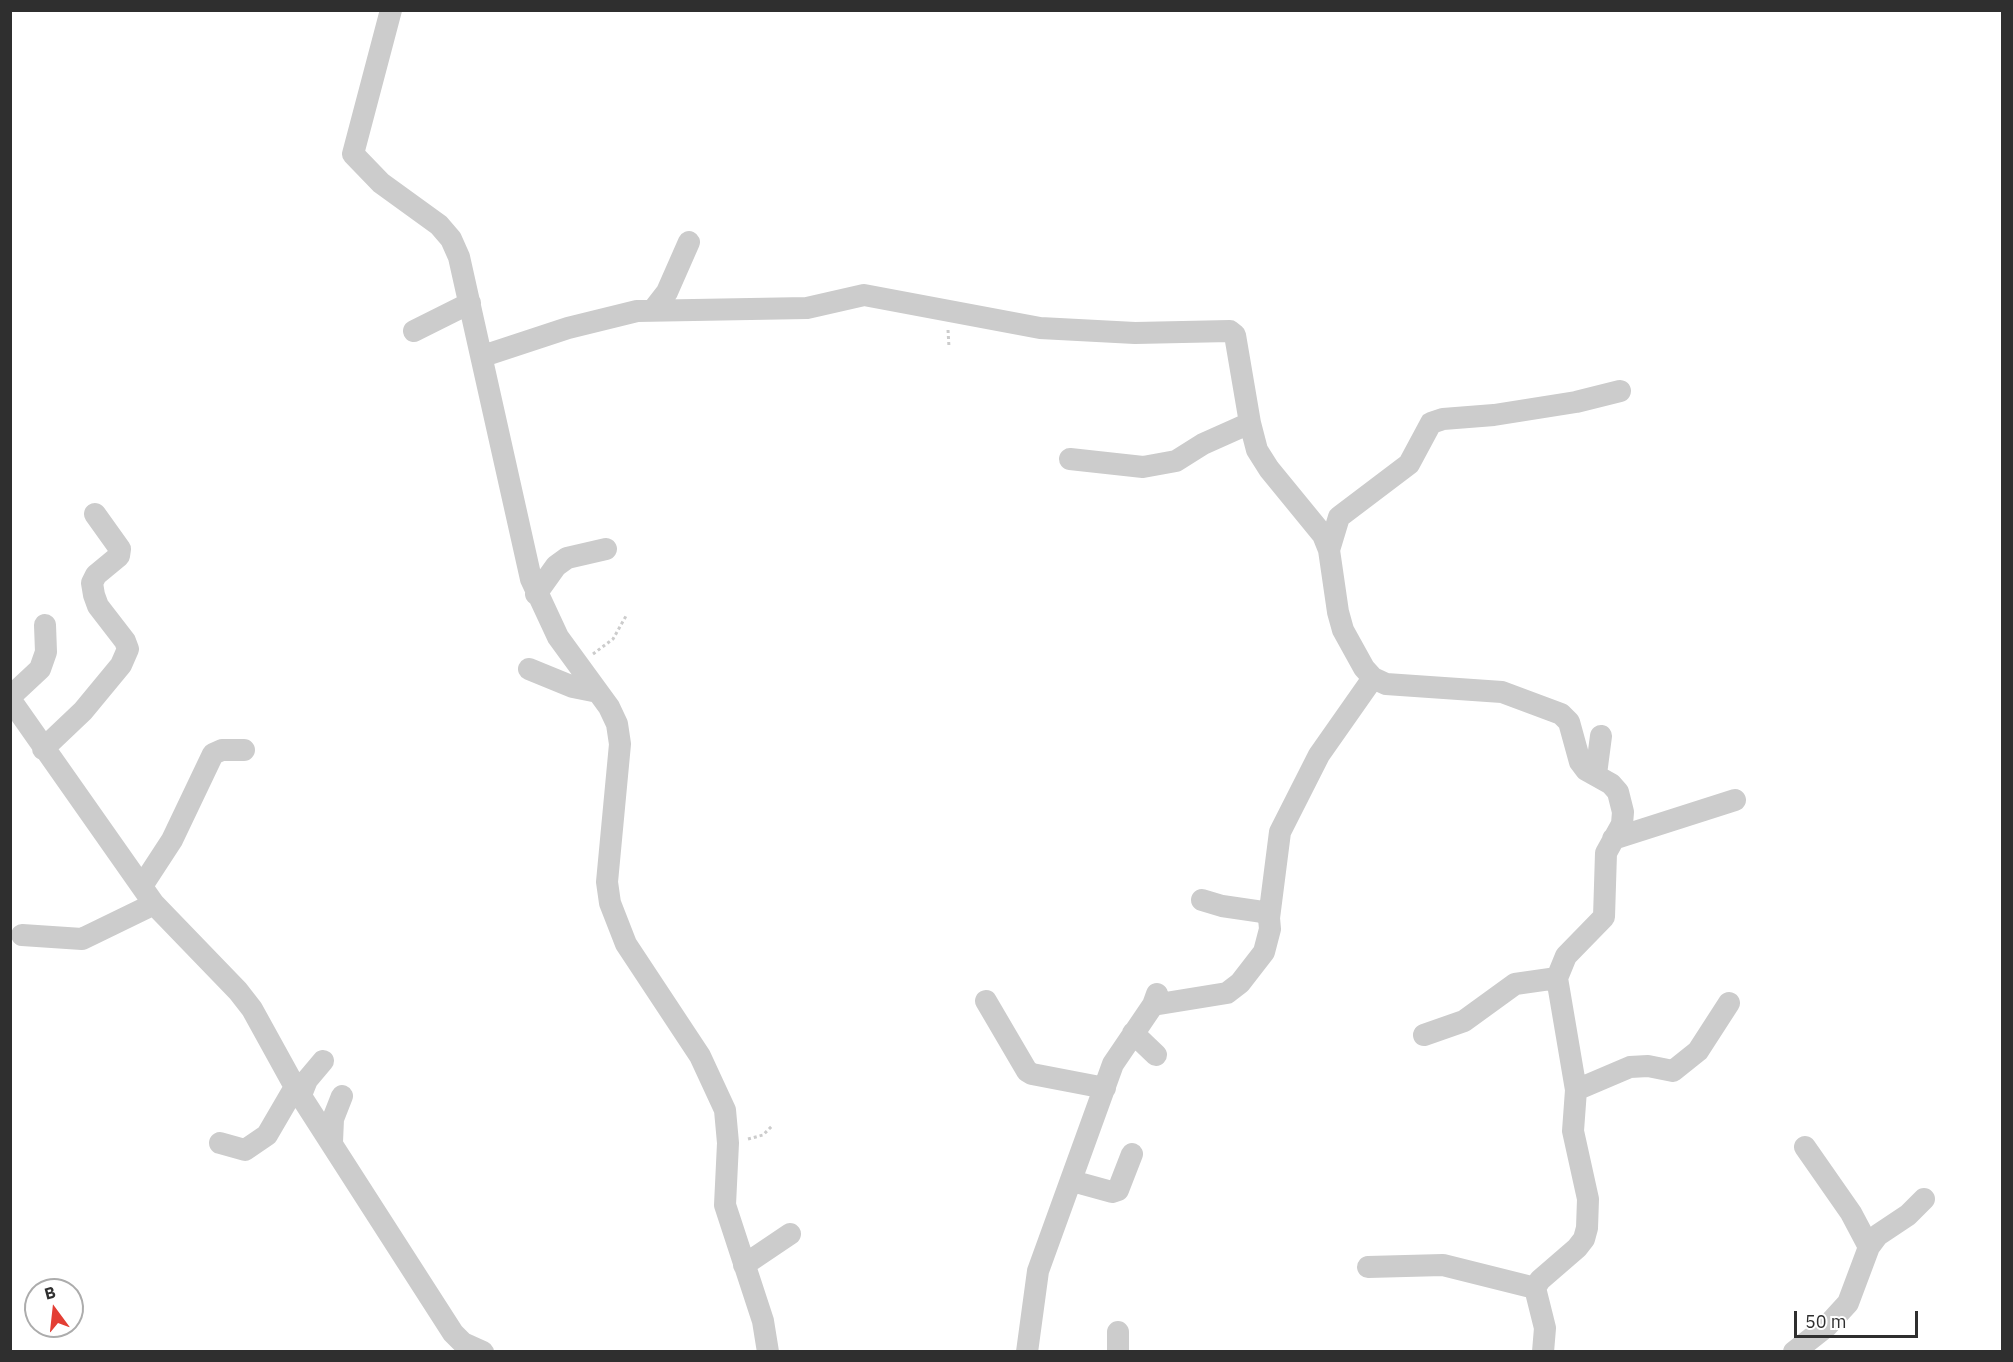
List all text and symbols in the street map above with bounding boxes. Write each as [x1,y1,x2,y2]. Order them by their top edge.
north arrow [24,1278,84,1338]
text: B [42,1282,58,1304]
scale bar [1797,1299,1922,1337]
text: 50 m [1805,1310,1847,1333]

